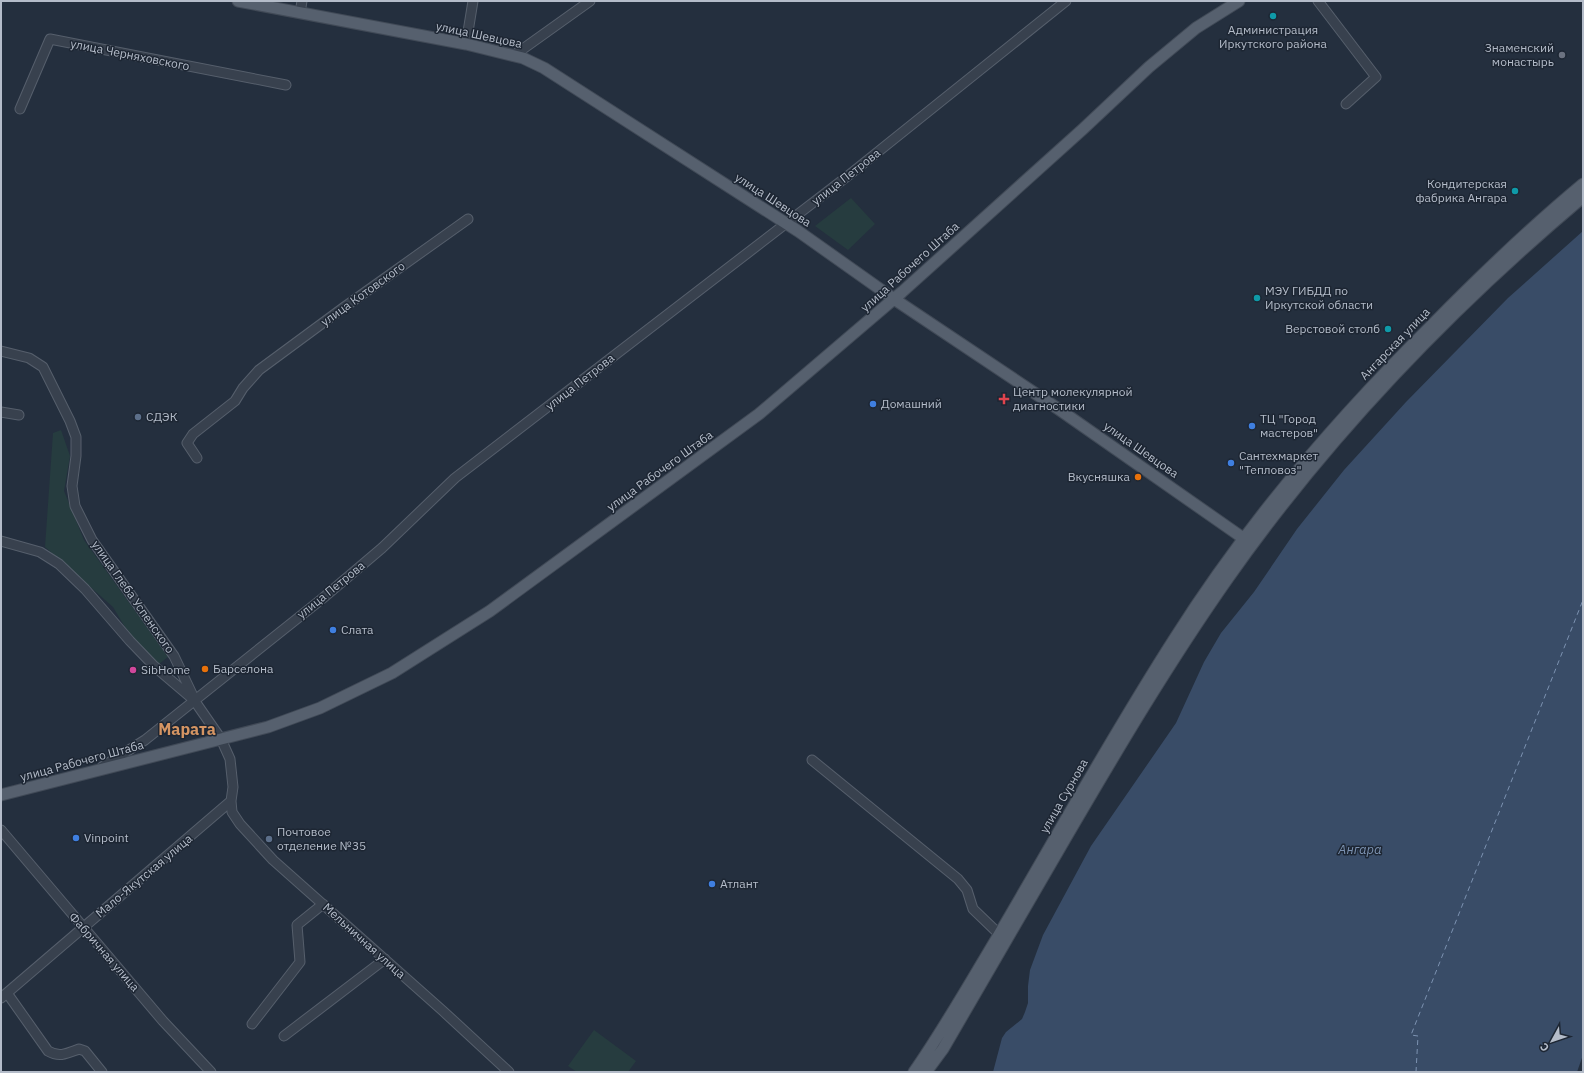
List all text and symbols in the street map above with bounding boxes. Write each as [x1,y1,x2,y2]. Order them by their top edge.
marker: Администрация Иркутского района [1268,11,1278,21]
street label: улица Шевцова [435,18,524,51]
place label: Администрация Иркутского района [1219,22,1328,51]
street label: улица Черняховского [69,36,191,73]
place label: Знаменский монастырь [1485,40,1554,69]
marker: Знаменский монастырь [1557,50,1567,60]
street label: улица Петрова [808,145,884,208]
street label: улица Шевцова [732,169,815,230]
place label: Кондитерская фабрика Ангара [1415,176,1508,205]
marker: Кондитерская фабрика Ангара [1510,186,1520,196]
street label: улица Рабочего Штаба [857,218,962,315]
street label: улица Котовского [318,258,408,329]
place label: МЭУ ГИБДД по Иркутской области [1265,283,1373,312]
marker: МЭУ ГИБДД по Иркутской области [1252,293,1262,303]
street label: Ангарская улица [1356,304,1433,383]
place label: Верстовой столб [1285,321,1380,336]
marker: Верстовой столб [1383,324,1393,334]
street label: улица Петрова [542,350,618,413]
place label: Центр молекулярной диагностики [1013,384,1133,413]
marker: Центр молекулярной диагностики [998,393,1010,405]
place label: Домашний [881,396,942,411]
marker: Домашний [868,399,878,409]
place label: СДЭК [146,409,178,424]
place label: ТЦ "Город мастеров" [1260,411,1318,440]
marker: СДЭК [133,412,143,422]
street label: улица Шевцова [1101,418,1182,481]
marker: ТЦ "Город мастеров" [1247,421,1257,431]
street label: улица Рабочего Штаба [604,427,716,514]
place label: Сантехмаркет "Тепловоз" [1239,448,1319,477]
marker: Сантехмаркет "Тепловоз" [1226,458,1236,468]
place label: Вкусняшка [1068,469,1131,484]
marker: Вкусняшка [1133,472,1143,482]
street label: улица Глеба Успенского [89,537,178,656]
street label: улица Петрова [294,557,368,622]
place label: Слата [341,622,374,637]
marker: Слата [328,625,338,635]
place label: Барселона [213,661,274,676]
place label: SibHome [141,662,191,677]
marker: Барселона [200,664,210,674]
marker: SibHome [128,665,138,675]
district label: Марата [158,719,216,739]
street label: улица Рабочего Штаба [18,737,146,784]
street label: улица Сурнова [1036,755,1091,836]
place label: Почтовое отделение №35 [277,824,366,853]
place label: Vinpoint [84,830,129,845]
street label: Мало-Якутская улица [92,830,196,920]
marker: Vinpoint [71,833,81,843]
marker: Почтовое отделение №35 [264,834,274,844]
water label: Ангара [1337,841,1382,858]
place label: Атлант [720,876,759,891]
marker: Атлант [707,879,717,889]
street label: Мельничная улица [320,900,409,982]
street label: Фабричная улица [66,909,143,995]
north arrow [1532,1021,1572,1061]
text: С [1537,1040,1552,1055]

